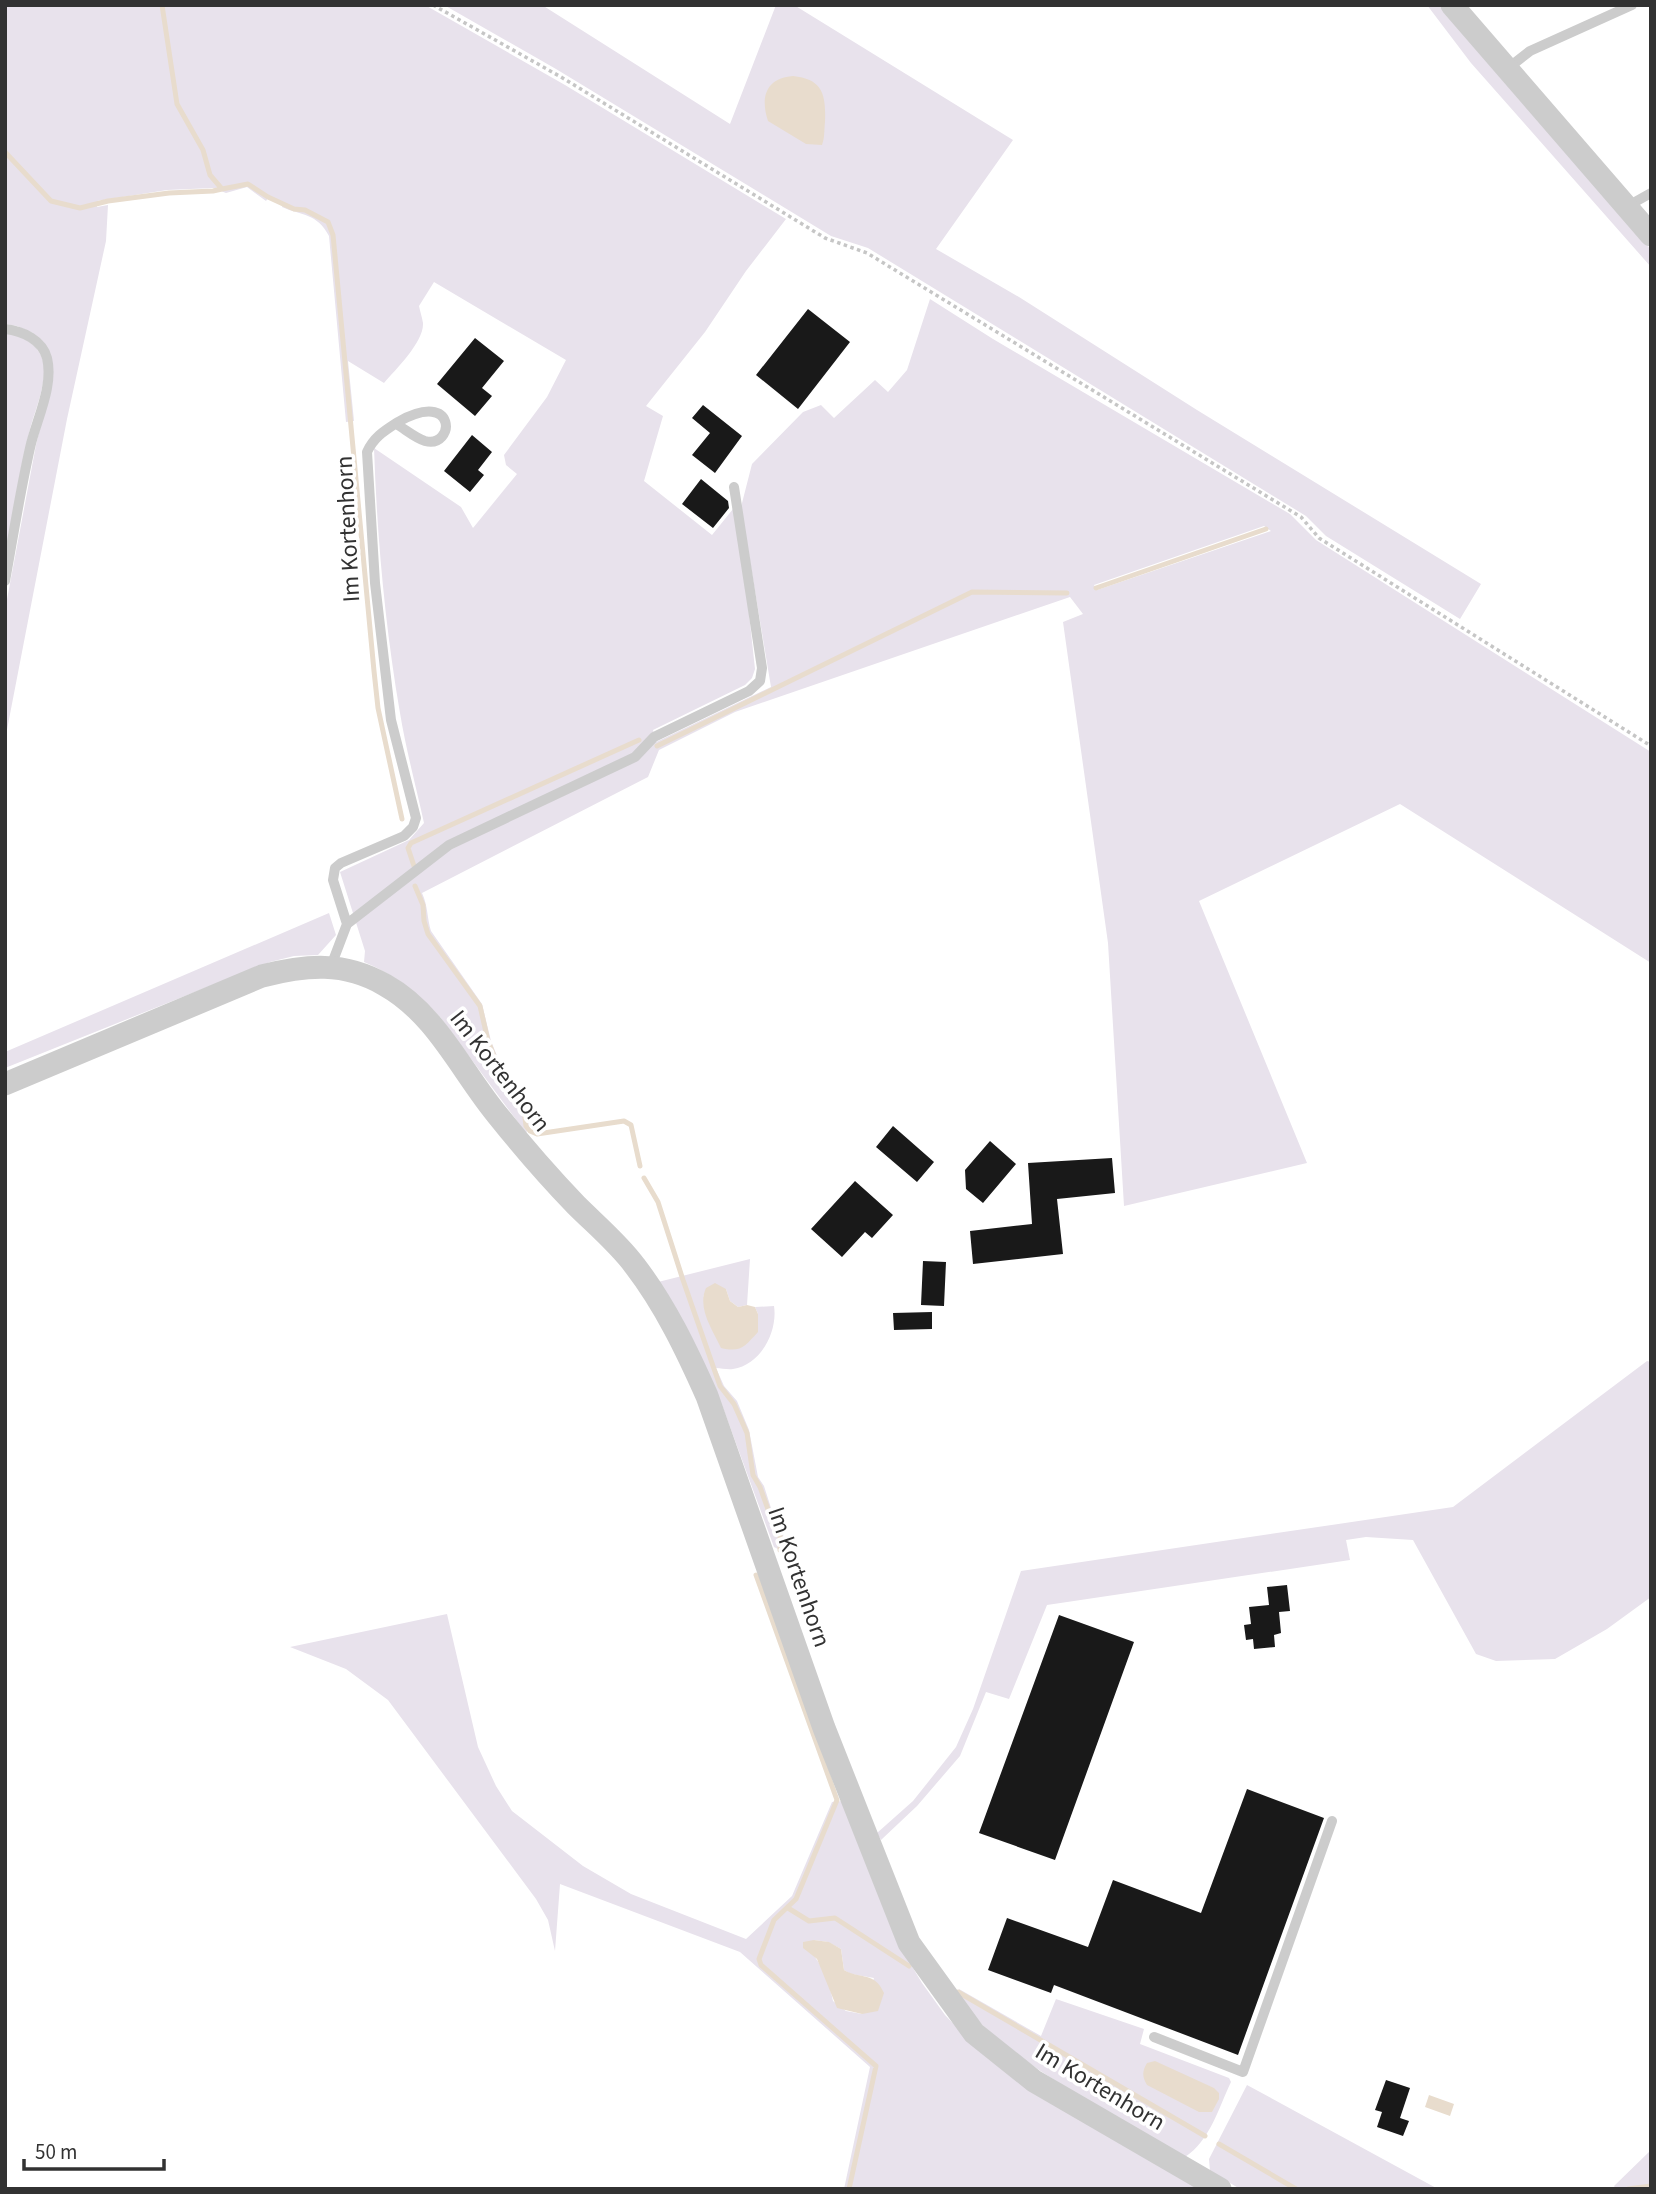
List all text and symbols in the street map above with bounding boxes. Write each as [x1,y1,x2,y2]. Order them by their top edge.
street label: Im Kortenhorn [327,455,369,603]
street label: Im Kortenhorn [441,1003,559,1139]
street label: Im Kortenhorn [759,1502,839,1652]
street label: Im Kortenhorn [1028,2034,1172,2140]
scale bar [24,2128,164,2172]
text: 50 m [35,2137,77,2167]

